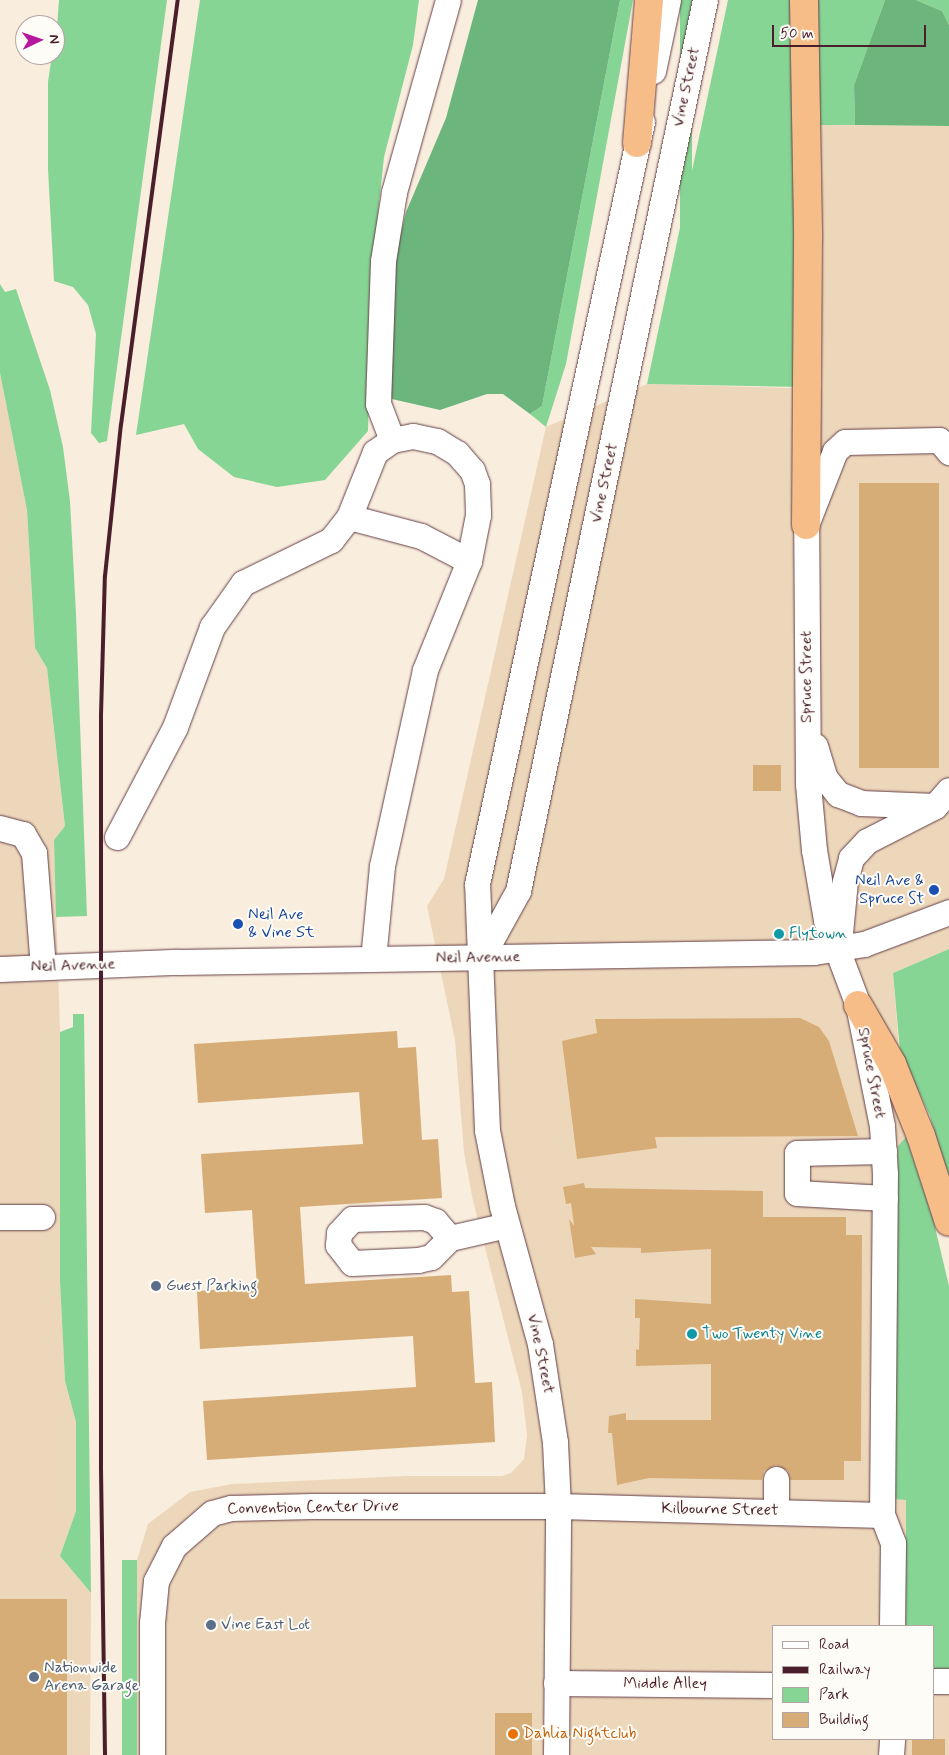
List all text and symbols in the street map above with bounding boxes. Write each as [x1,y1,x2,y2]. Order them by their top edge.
north arrow [15,15,65,65]
scale bar [774,15,928,47]
text: 50 m [780,24,814,44]
text: N [45,34,63,44]
street label: Vine Street [669,46,705,128]
street label: Vine Street [587,442,623,524]
street label: Spruce Street [797,630,817,724]
place label: Neil Ave & Spruce St [856,871,924,909]
marker: Neil Ave & Spruce St [928,884,940,896]
place label: Neil Ave & Vine St [248,905,311,943]
marker: Neil Ave & Vine St [232,918,244,930]
place label: Flytown [789,924,848,944]
marker: Flytown [773,928,785,940]
street label: Neil Avenue [438,948,518,968]
street label: Neil Avenue [33,955,113,977]
street label: Spruce Street [853,1025,889,1121]
place label: Guest Parking [166,1276,257,1296]
marker: Guest Parking [150,1280,162,1292]
street label: Vine Street [522,1313,558,1395]
place label: Two Twenty Vine [702,1324,825,1344]
marker: Two Twenty Vine [686,1328,698,1340]
street label: Convention Center Drive [229,1497,397,1519]
street label: Kilbourne Street [662,1499,778,1521]
place label: Vine East Lot [221,1615,310,1635]
marker: Vine East Lot [205,1619,217,1631]
legend [772,1625,934,1740]
text: Road [819,1635,849,1655]
place label: Nationwide Arena Garage [44,1658,139,1696]
text: Railway [819,1660,871,1680]
marker: Nationwide Arena Garage [28,1671,40,1683]
street label: Middle Alley [623,1674,707,1694]
text: Park [819,1685,849,1705]
text: Building [819,1710,869,1730]
place label: Dahlia Nightclub [523,1724,636,1744]
marker: Dahlia Nightclub [507,1728,519,1740]

